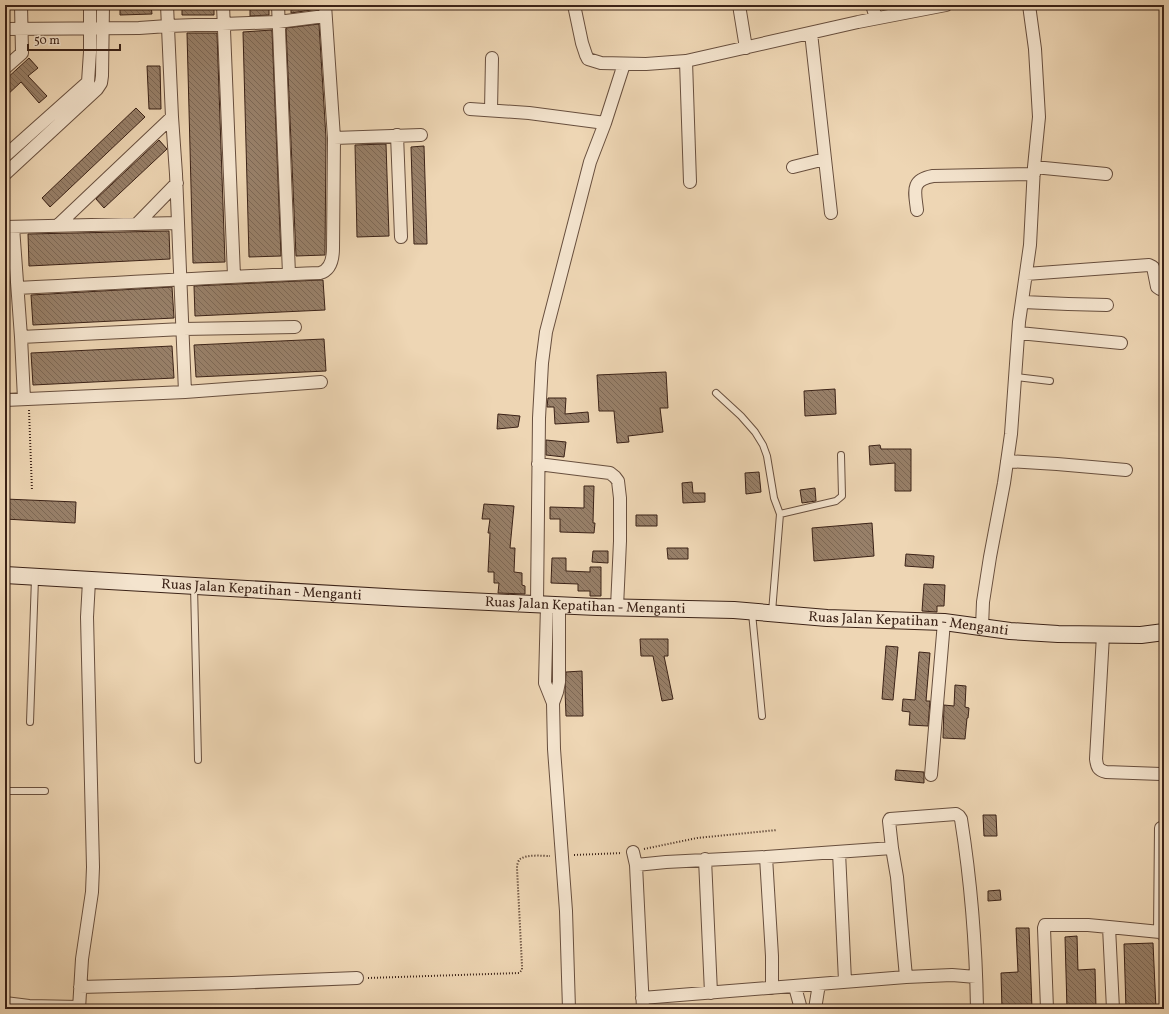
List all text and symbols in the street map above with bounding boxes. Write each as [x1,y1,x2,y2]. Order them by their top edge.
scale bar [28,26,120,52]
text: 50 m [34,33,60,49]
street label: Ruas Jalan Kepatihan - Menganti [161,575,362,605]
street label: Ruas Jalan Kepatihan - Menganti [484,592,686,618]
street label: Ruas Jalan Kepatihan - Menganti [808,607,1010,640]

